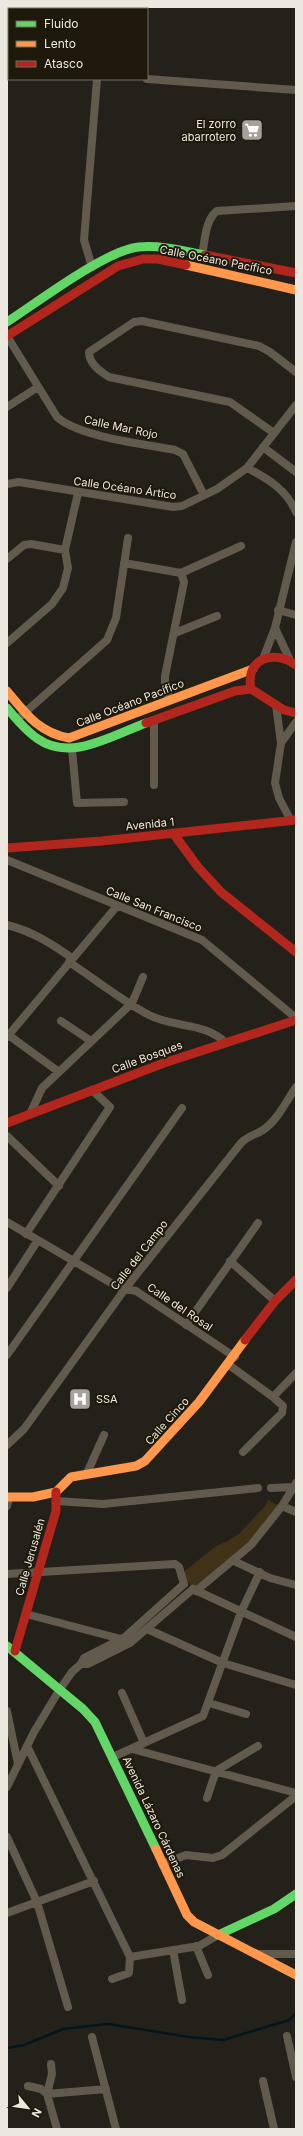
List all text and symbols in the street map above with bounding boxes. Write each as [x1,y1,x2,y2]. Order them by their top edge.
legend [8,8,148,80]
text: Fluido [44,16,79,31]
text: Lento [44,36,76,51]
text: Atasco [44,56,83,71]
place label: El zorro abarrotero [181,117,236,144]
supermarket icon: El zorro abarrotero [239,117,265,143]
street label: Calle Océano Pacífico [159,242,274,278]
street label: Calle Mar Rojo [83,412,160,442]
street label: Calle Océano Ártico [73,474,178,502]
street label: Calle Océano Pacífico [74,676,186,730]
street label: Avenida 1 [125,814,175,834]
street label: Calle San Francisco [104,883,205,935]
street label: Calle Bosques [110,1038,184,1076]
street label: Calle del Campo [107,1217,171,1293]
street label: Calle del Rosal [145,1280,215,1334]
hospital icon: SSA [67,1386,93,1412]
place label: SSA [96,1392,118,1406]
street label: Calle Cinco [142,1394,192,1448]
street label: Calle Jerusalén [12,1517,48,1597]
street label: Avenida Lázaro Cárdenas [120,1754,188,1880]
north arrow [8,2088,48,2128]
text: N [29,2106,45,2120]

